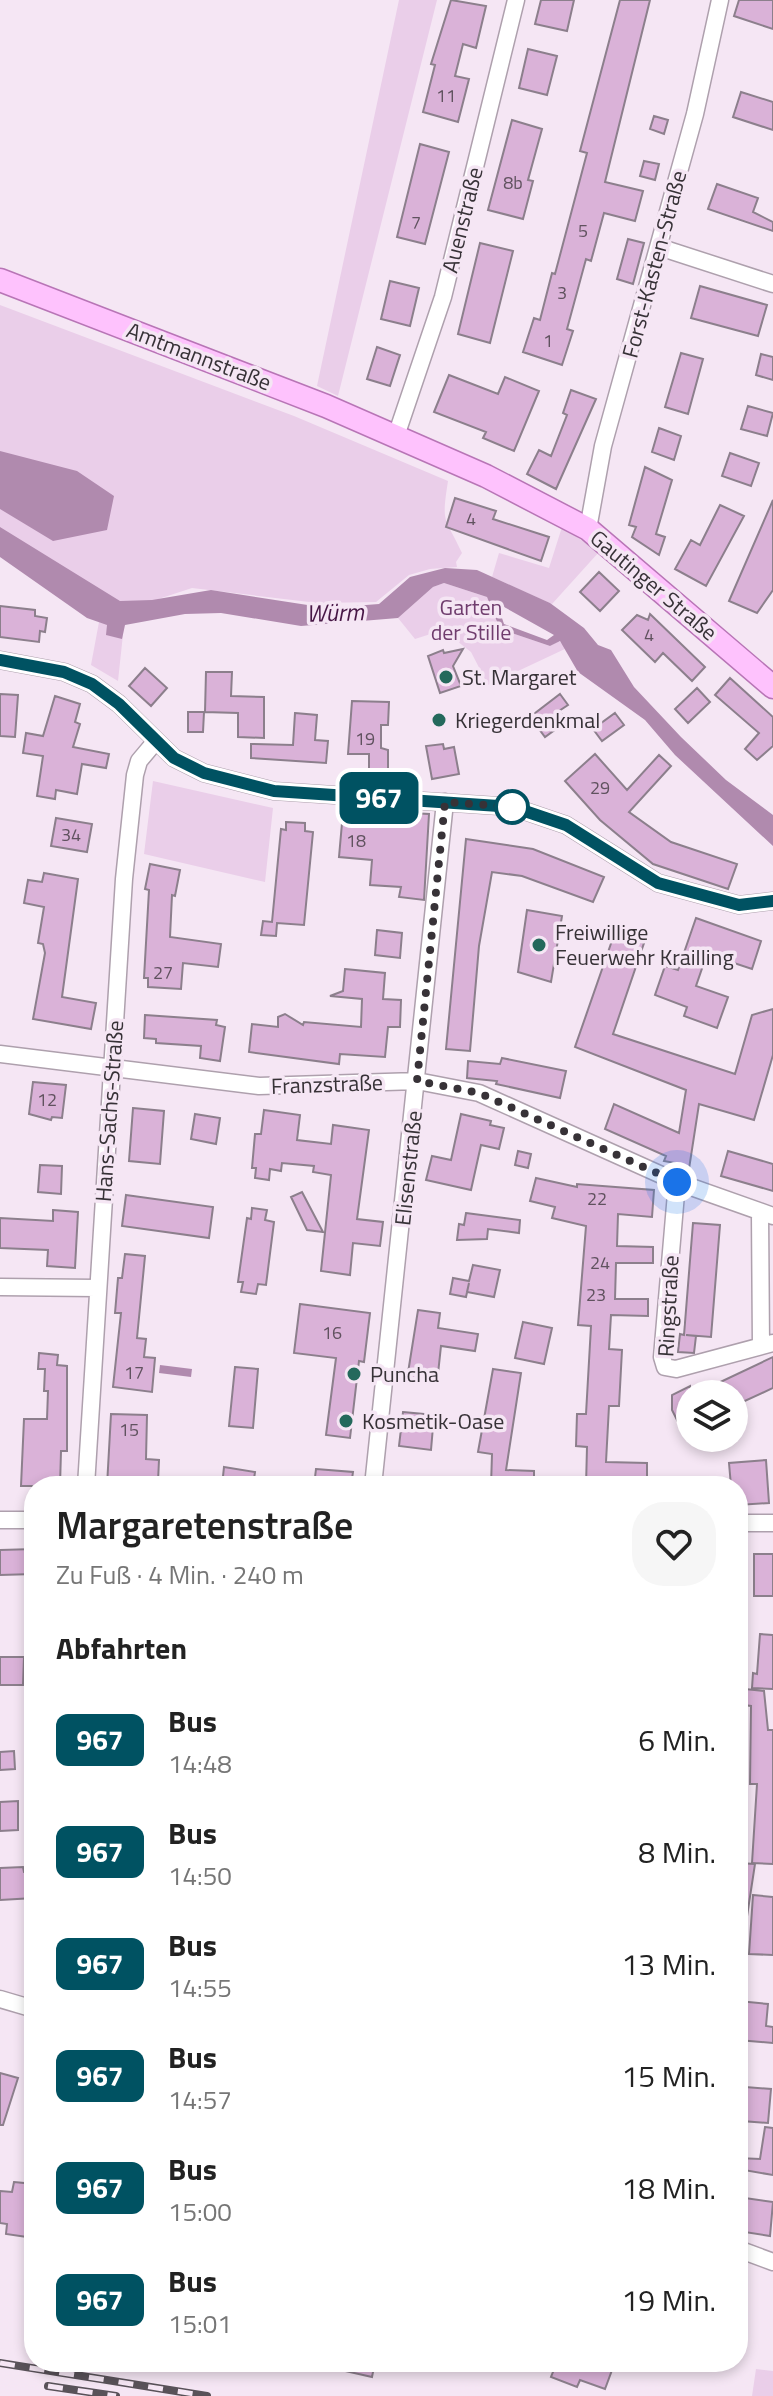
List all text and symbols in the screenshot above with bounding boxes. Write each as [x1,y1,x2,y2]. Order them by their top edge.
house number: 11 [436,82,456,109]
street label: Auenstraße [432,163,492,277]
street label: Forst-Kasten-Straße [613,167,695,361]
house number: 8b [503,169,523,196]
house number: 7 [411,209,421,236]
house number: 5 [578,217,588,244]
house number: 3 [557,279,567,306]
street label: Amtmannstraße [122,313,276,399]
house number: 1 [543,327,553,354]
house number: 4 [466,505,476,532]
street label: Gautinger Straße [583,521,725,649]
park label: Garten der Stille [431,590,511,649]
water label: Würm [305,593,366,631]
house number: 4 [644,621,654,648]
place label: St. Margaret [462,660,577,694]
marker: St. Margaret [437,668,455,686]
place label: Kriegerdenkmal [455,703,600,737]
marker: Kriegerdenkmal [430,711,448,729]
house number: 19 [355,725,375,752]
line badge: 967 [333,772,425,824]
house number: 29 [590,774,610,801]
text: 967 [355,776,403,819]
unlabelled marker [495,790,529,824]
house number: 34 [61,821,81,848]
house number: 18 [346,827,366,854]
place label: Freiwillige Feuerwehr Krailling [555,915,734,974]
marker: Freiwillige Feuerwehr Krailling [530,936,548,954]
house number: 27 [153,959,173,986]
street label: Hans-Sachs-Straße [86,1019,132,1203]
street label: Franzstraße [270,1065,384,1103]
house number: 12 [37,1086,57,1113]
street label: Elisenstraße [385,1109,431,1227]
your location [657,1162,697,1202]
house number: 22 [587,1185,607,1212]
house number: 24 [590,1249,610,1276]
street label: Ringstraße [648,1254,688,1358]
house number: 23 [586,1281,606,1308]
house number: 16 [322,1319,342,1346]
place label: Puncha [370,1357,439,1391]
house number: 17 [124,1359,144,1386]
marker: Puncha [345,1365,363,1383]
map controls [676,1380,748,1452]
button: layers [676,1380,748,1452]
place label: Kosmetik-Oase [362,1404,504,1438]
marker: Kosmetik-Oase [337,1412,355,1430]
house number: 15 [119,1416,139,1443]
text: Margaretenstraße [56,1496,353,1554]
button: heart [632,1502,716,1586]
text: Zu Fuß · 4 Min. · 240 m [56,1555,304,1594]
text: Abfahrten [56,1625,187,1671]
text: Bus [168,1698,217,1744]
text: 6 Min. [638,1717,716,1763]
text: 967 [76,1718,124,1761]
text: 14:48 [168,1744,232,1783]
text: Bus [168,1810,217,1856]
text: 8 Min. [638,1829,716,1875]
text: 967 [76,1830,124,1873]
text: 14:50 [168,1856,232,1895]
text: Bus [168,1922,217,1968]
text: 13 Min. [621,1941,716,1987]
text: 967 [76,1942,124,1985]
text: 14:55 [168,1968,232,2007]
text: Bus [168,2034,217,2080]
text: 15 Min. [621,2053,716,2099]
text: 967 [76,2054,124,2097]
text: 14:57 [168,2080,232,2119]
text: Bus [168,2146,217,2192]
text: 18 Min. [621,2165,716,2211]
text: 967 [76,2166,124,2209]
text: 15:00 [168,2192,232,2231]
text: Bus [168,2258,217,2304]
text: 19 Min. [621,2277,716,2323]
text: 967 [76,2278,124,2321]
text: 15:01 [168,2304,232,2343]

